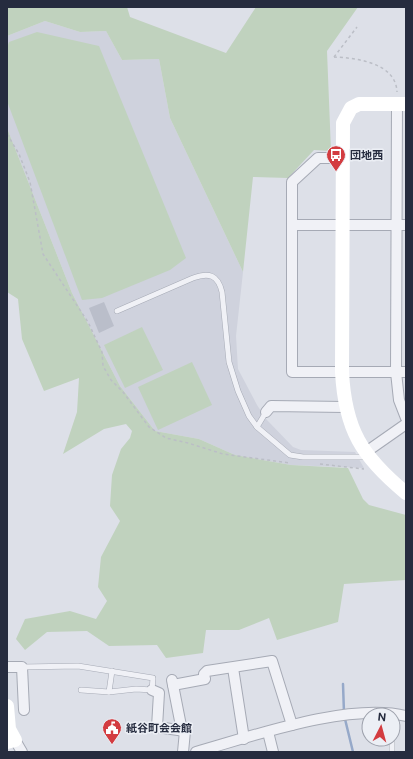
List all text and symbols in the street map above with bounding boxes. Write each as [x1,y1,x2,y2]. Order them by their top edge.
bus stop icon: 団地西 [325,144,347,172]
place label: 団地西 [350,149,383,161]
north arrow [361,707,401,747]
text: N [377,711,387,723]
public building icon: 紙谷町会会館 [101,717,123,745]
place label: 紙谷町会会館 [126,722,192,734]

